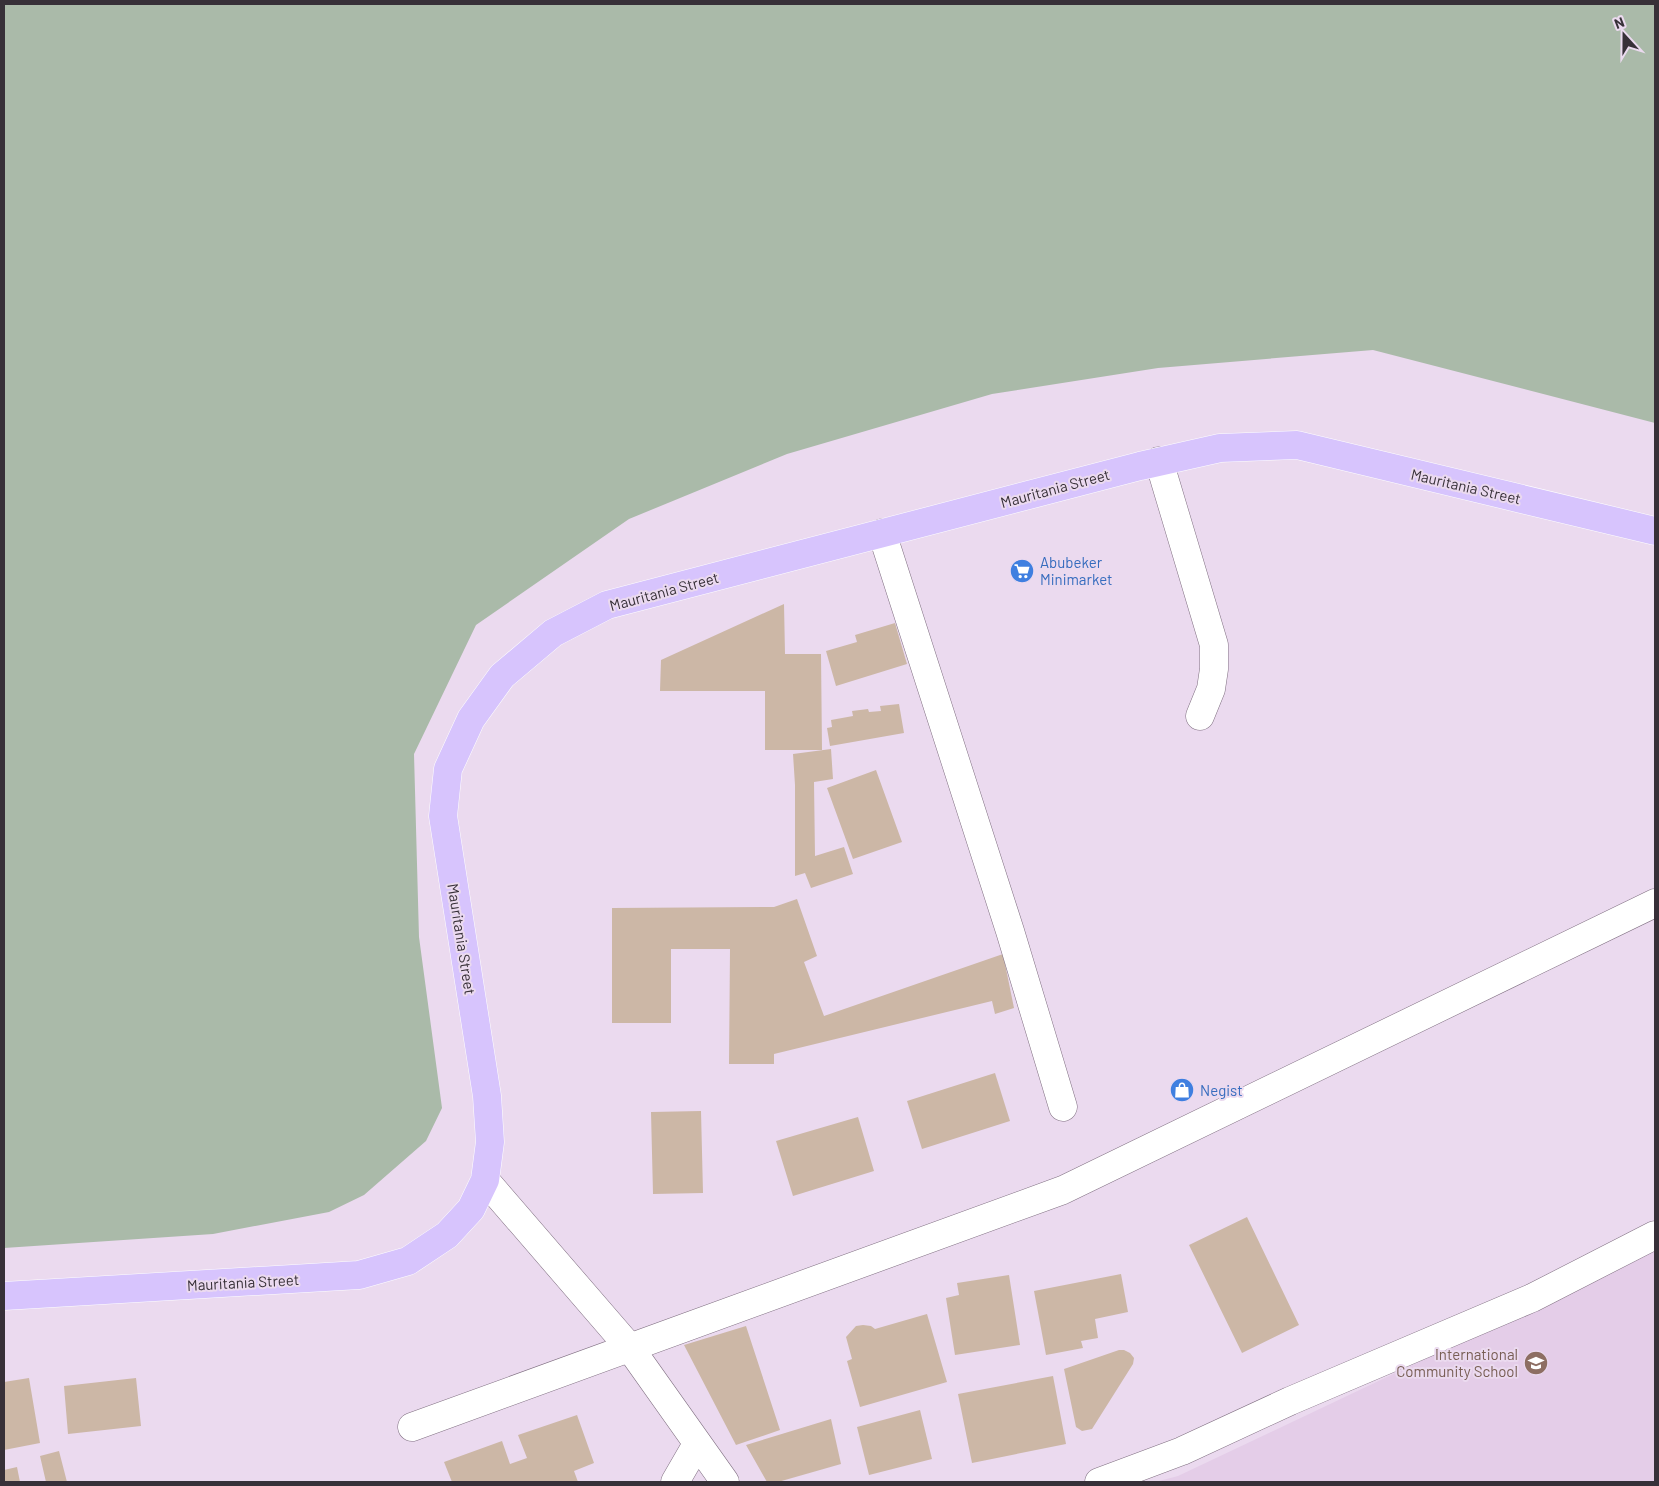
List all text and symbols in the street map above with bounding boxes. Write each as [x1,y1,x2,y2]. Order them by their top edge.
north arrow [1599,10,1649,60]
text: N [1612,13,1627,32]
street label: Mauritania Street [998,465,1112,511]
street label: Mauritania Street [1409,465,1523,507]
place label: Abubeker Minimarket [1040,553,1113,588]
supermarket icon: Abubeker Minimarket [1009,558,1035,584]
street label: Mauritania Street [607,568,721,614]
street label: Mauritania Street [444,882,480,996]
shop icon: Negist [1169,1077,1195,1103]
place label: Negist [1200,1081,1243,1099]
street label: Mauritania Street [186,1270,300,1294]
place label: International Community School [1396,1345,1518,1380]
school or university icon: International Community School [1523,1350,1549,1376]

